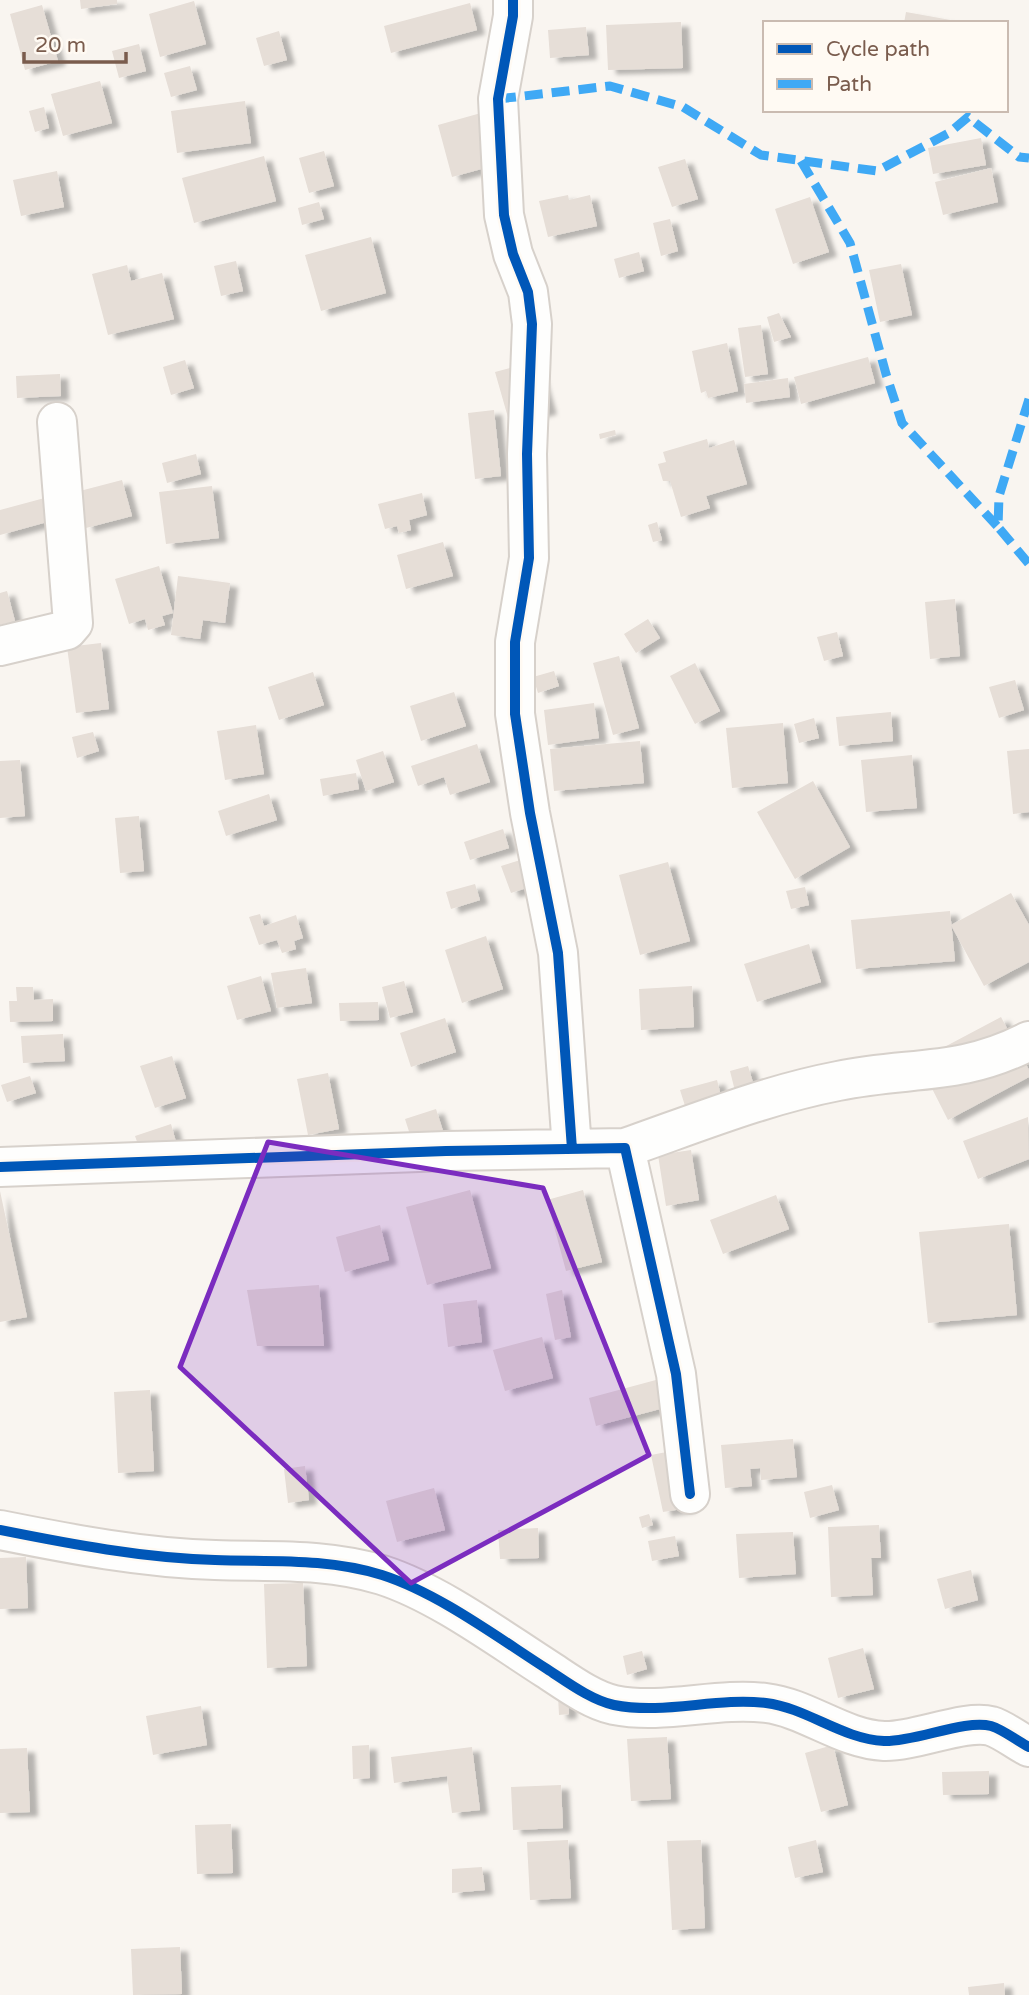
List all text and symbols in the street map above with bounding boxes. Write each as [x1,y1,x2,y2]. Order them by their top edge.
scale bar [24,21,126,65]
legend [763,21,1008,112]
text: 20 m [35,33,86,58]
text: Cycle path [826,37,930,62]
text: Path [826,72,872,97]

